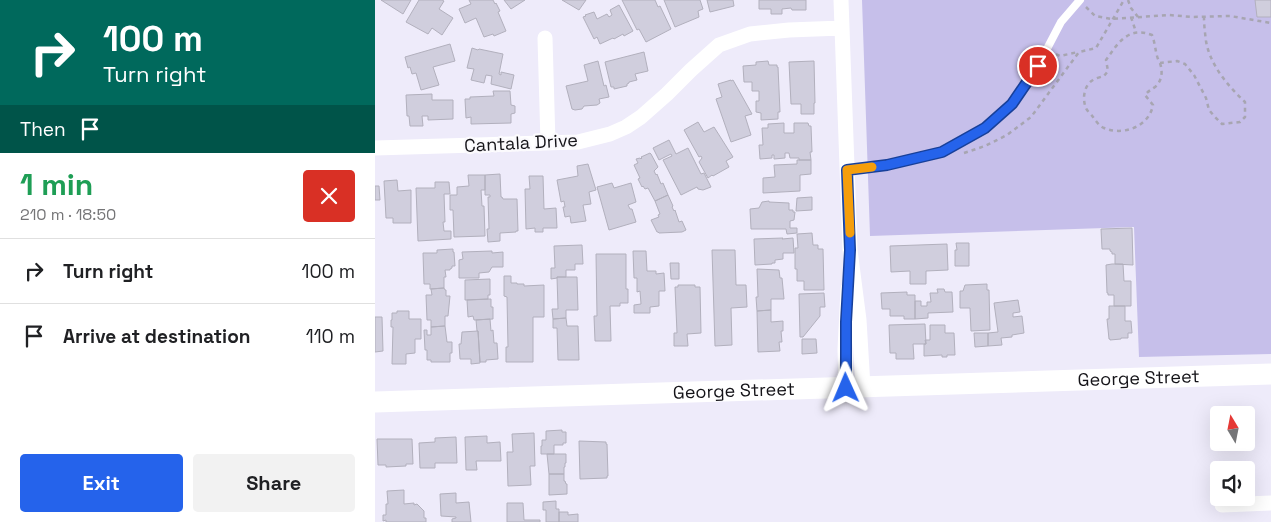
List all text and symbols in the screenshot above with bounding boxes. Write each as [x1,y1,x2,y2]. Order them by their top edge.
text: 100 m [103,17,203,61]
icon: right [20,20,85,85]
pin [1017,45,1059,87]
icon: arrive [1024,52,1052,80]
text: Turn right [103,60,206,88]
icon: arrive [76,115,104,143]
text: Then [20,117,66,142]
street label: Cantala Drive [464,128,578,157]
text: 1 min [20,165,93,204]
button: close [303,170,355,222]
text: 210 m · 18:50 [20,204,116,225]
icon: right [20,257,48,285]
text: Turn right [63,259,153,284]
text: 100 m [301,259,355,284]
icon: arrive [20,322,48,350]
text: Arrive at destination [63,324,251,349]
text: 110 m [306,324,355,349]
position arrow [819,361,871,413]
street label: George Street [1077,364,1200,391]
street label: George Street [672,377,795,404]
north arrow [1210,406,1255,451]
map controls [1210,406,1255,506]
button: Exit [20,454,183,512]
button: Share [193,454,355,512]
button: sound [1210,461,1255,506]

